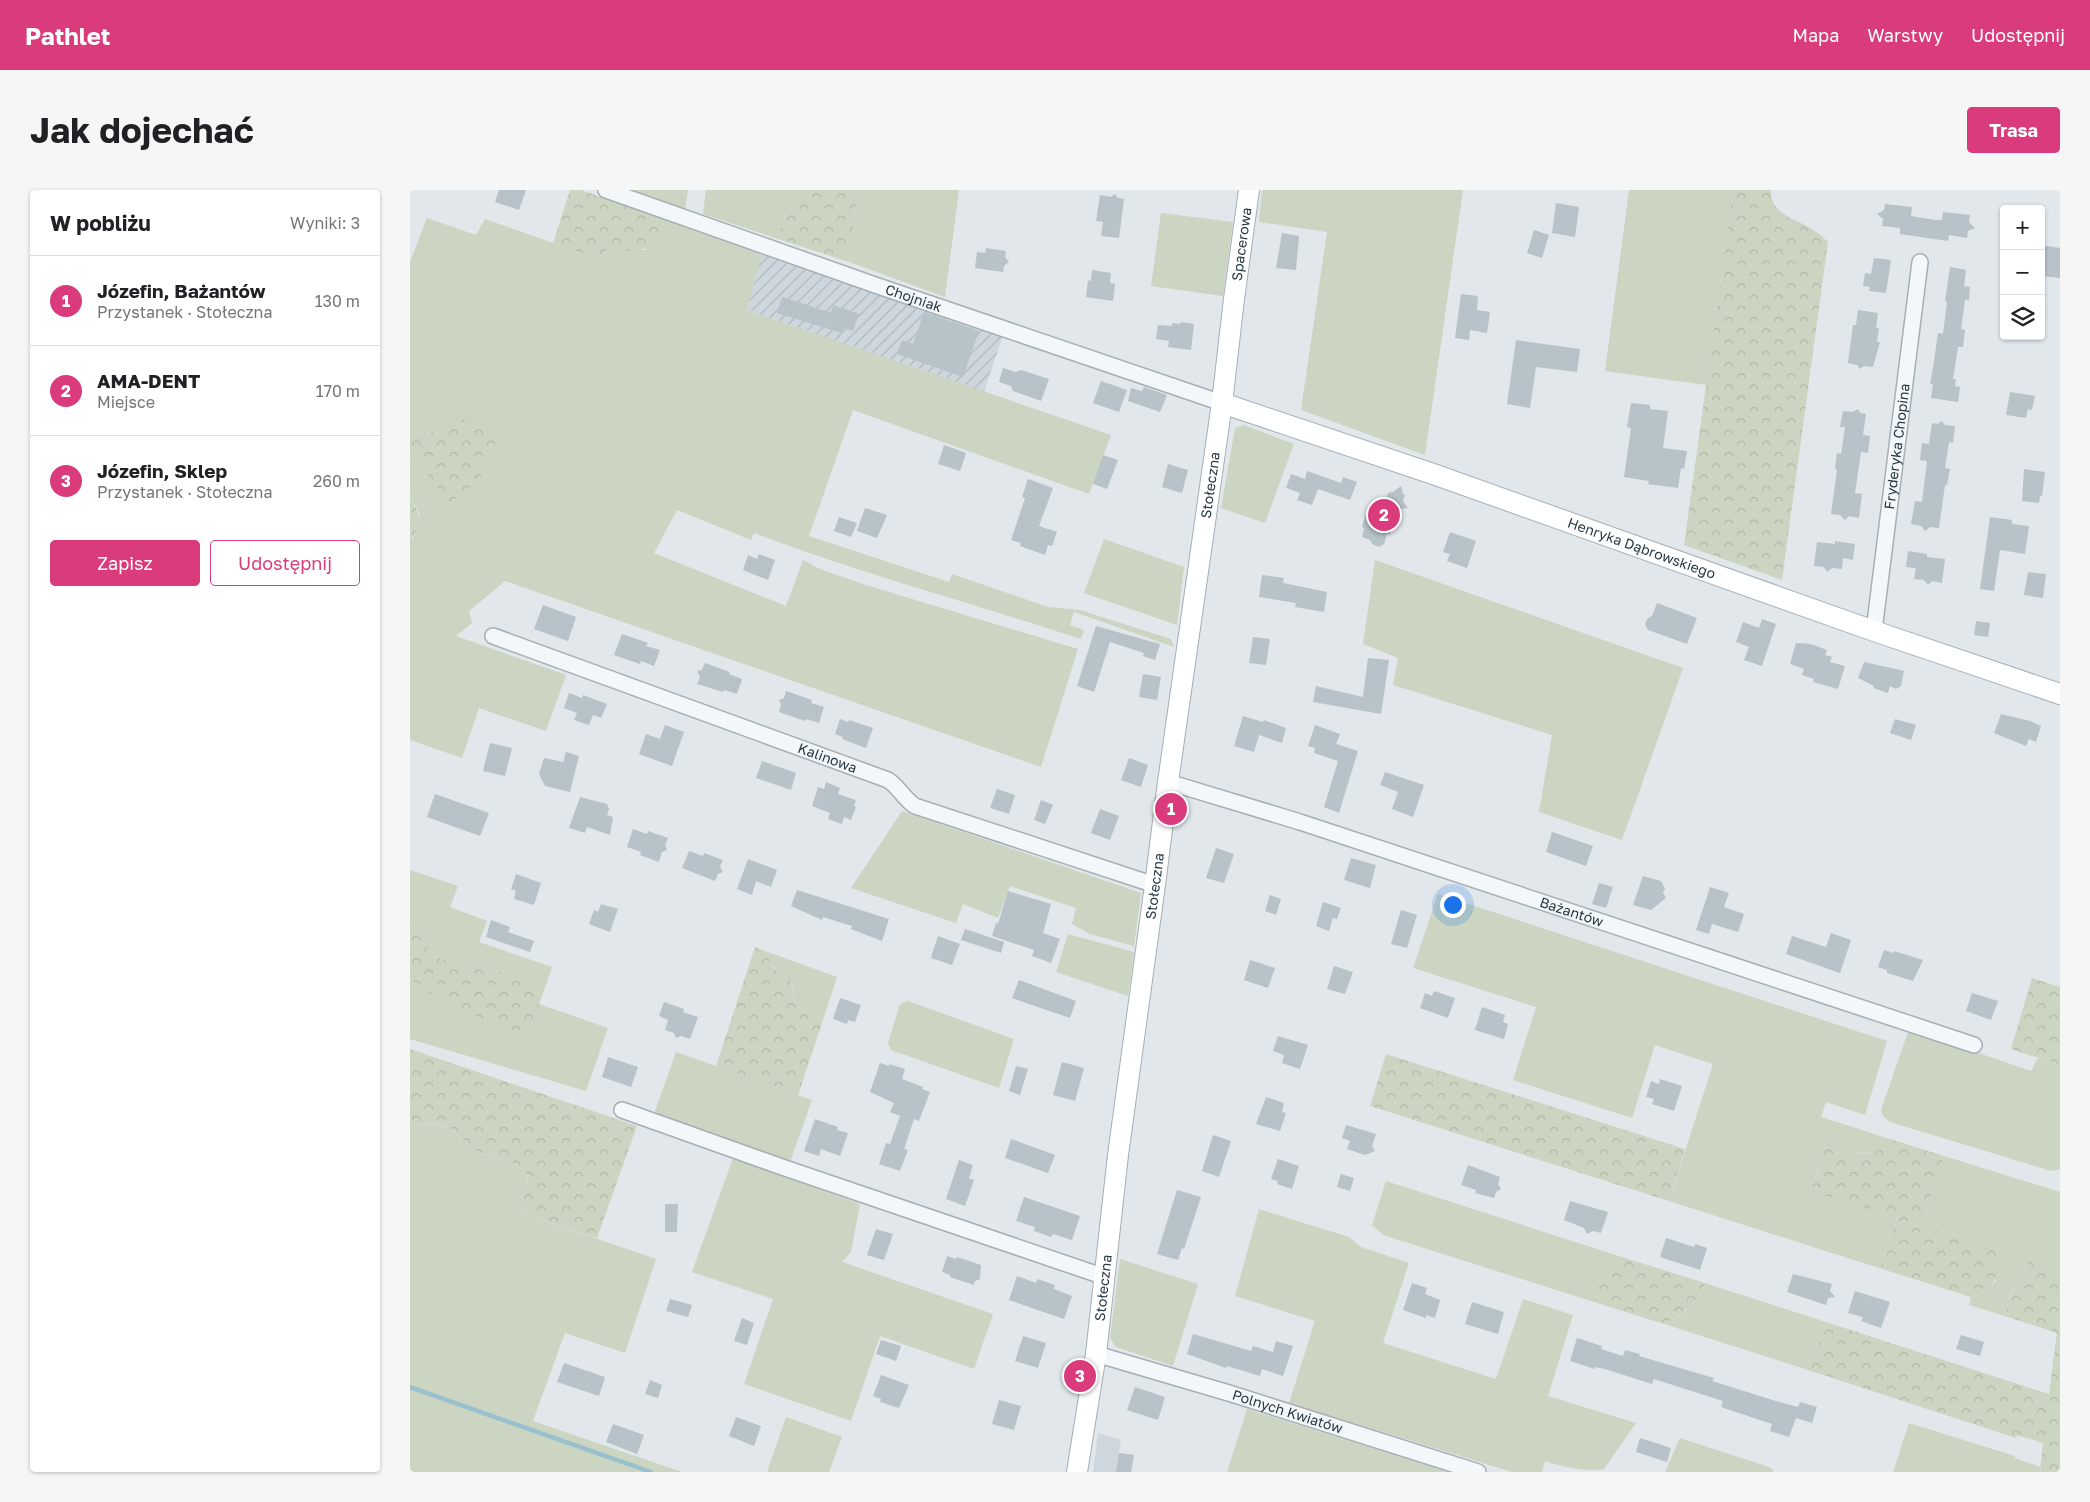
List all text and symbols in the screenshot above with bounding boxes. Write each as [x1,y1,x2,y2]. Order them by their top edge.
text: Pathlet [25,21,110,50]
text: Mapa [1792,24,1839,46]
text: Warstwy [1867,24,1943,46]
text: Udostępnij [1971,24,2065,46]
button: Trasa [1967,107,2060,153]
text: Jak dojechać [30,109,254,151]
map controls [2000,205,2045,340]
button: + [2000,205,2045,250]
street label: Spacerowa [1228,206,1255,282]
text: W pobliżu [50,210,151,236]
text: Wyniki: 3 [290,213,360,233]
button: − [2000,250,2045,295]
text: Józefin, Bażantów [97,279,266,302]
street label: Chojniak [883,280,944,315]
text: 1 [62,291,70,311]
text: 130 m [315,291,360,311]
button: layers [2000,295,2045,340]
text: Przystanek · Stołeczna [97,302,272,322]
text: AMA-DENT [97,369,200,392]
text: 2 [61,381,71,401]
text: 170 m [316,381,360,401]
street label: Fryderyka Chopina [1880,382,1913,510]
text: Miejsce [97,392,155,412]
street label: Stołeczna [1197,451,1223,519]
text: Józefin, Sklep [97,459,227,482]
text: 3 [61,471,71,491]
text: 260 m [313,471,360,491]
text: Przystanek · Stołeczna [97,482,272,502]
pin: 2 [1368,496,1400,534]
street label: Henryka Dąbrowskiego [1565,514,1718,582]
button: Zapisz [50,540,200,586]
button: Udostępnij [210,540,360,586]
street label: Kalinowa [796,739,859,776]
pin: 1 [1155,790,1187,828]
street label: Stołeczna [1141,852,1167,920]
your location [1440,892,1466,918]
street label: Bażantów [1538,893,1606,930]
street label: Stołeczna [1091,1254,1115,1322]
pin: 3 [1064,1357,1096,1395]
street label: Polnych Kwiatów [1230,1386,1345,1437]

